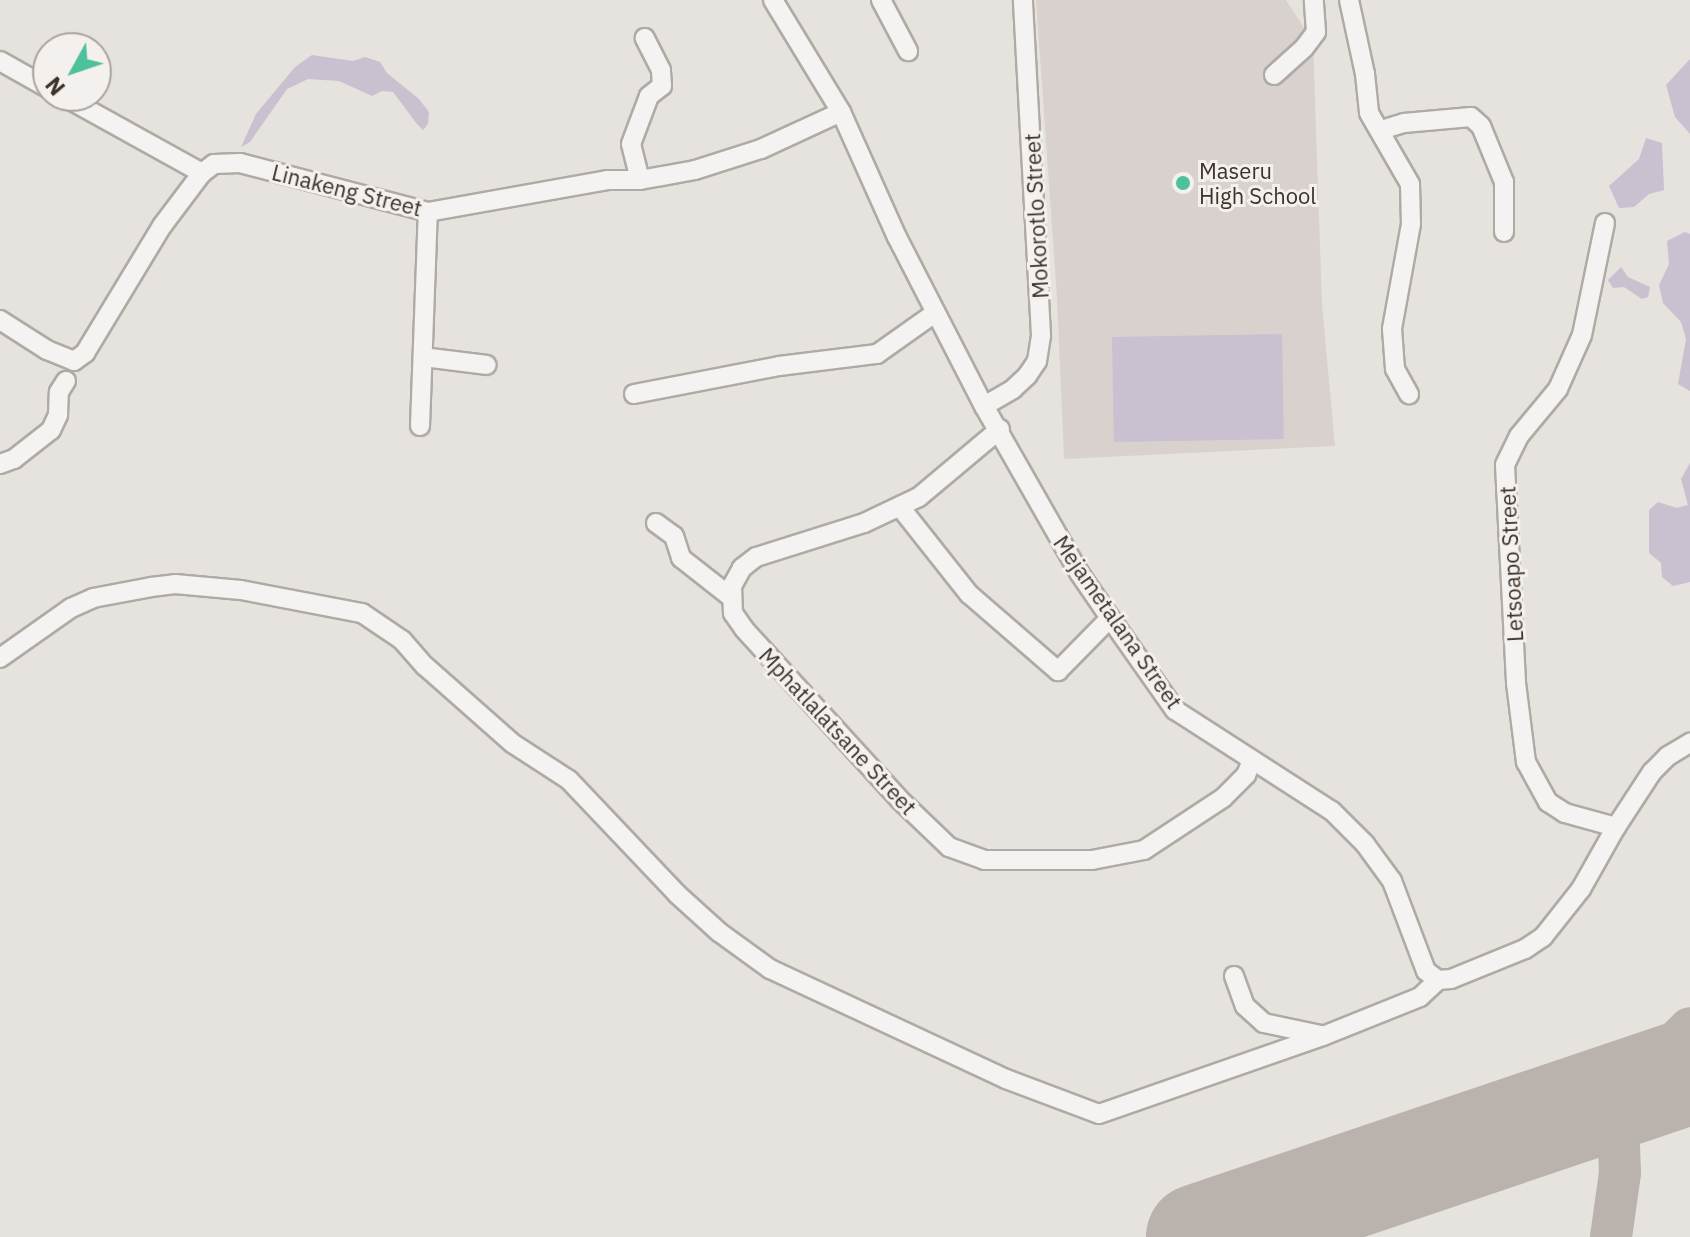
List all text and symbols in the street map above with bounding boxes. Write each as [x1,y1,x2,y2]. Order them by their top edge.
north arrow [32,32,112,112]
text: N [39,71,71,102]
street label: Mokorotlo Street [1018,133,1054,299]
place label: Maseru High School [1199,157,1316,208]
street label: Linakeng Street [269,159,425,221]
marker: Maseru High School [1174,174,1192,192]
street label: Letsoapo Street [1494,485,1528,643]
street label: Mejametalana Street [1048,530,1188,714]
street label: Mphatlalatsane Street [754,642,922,820]

